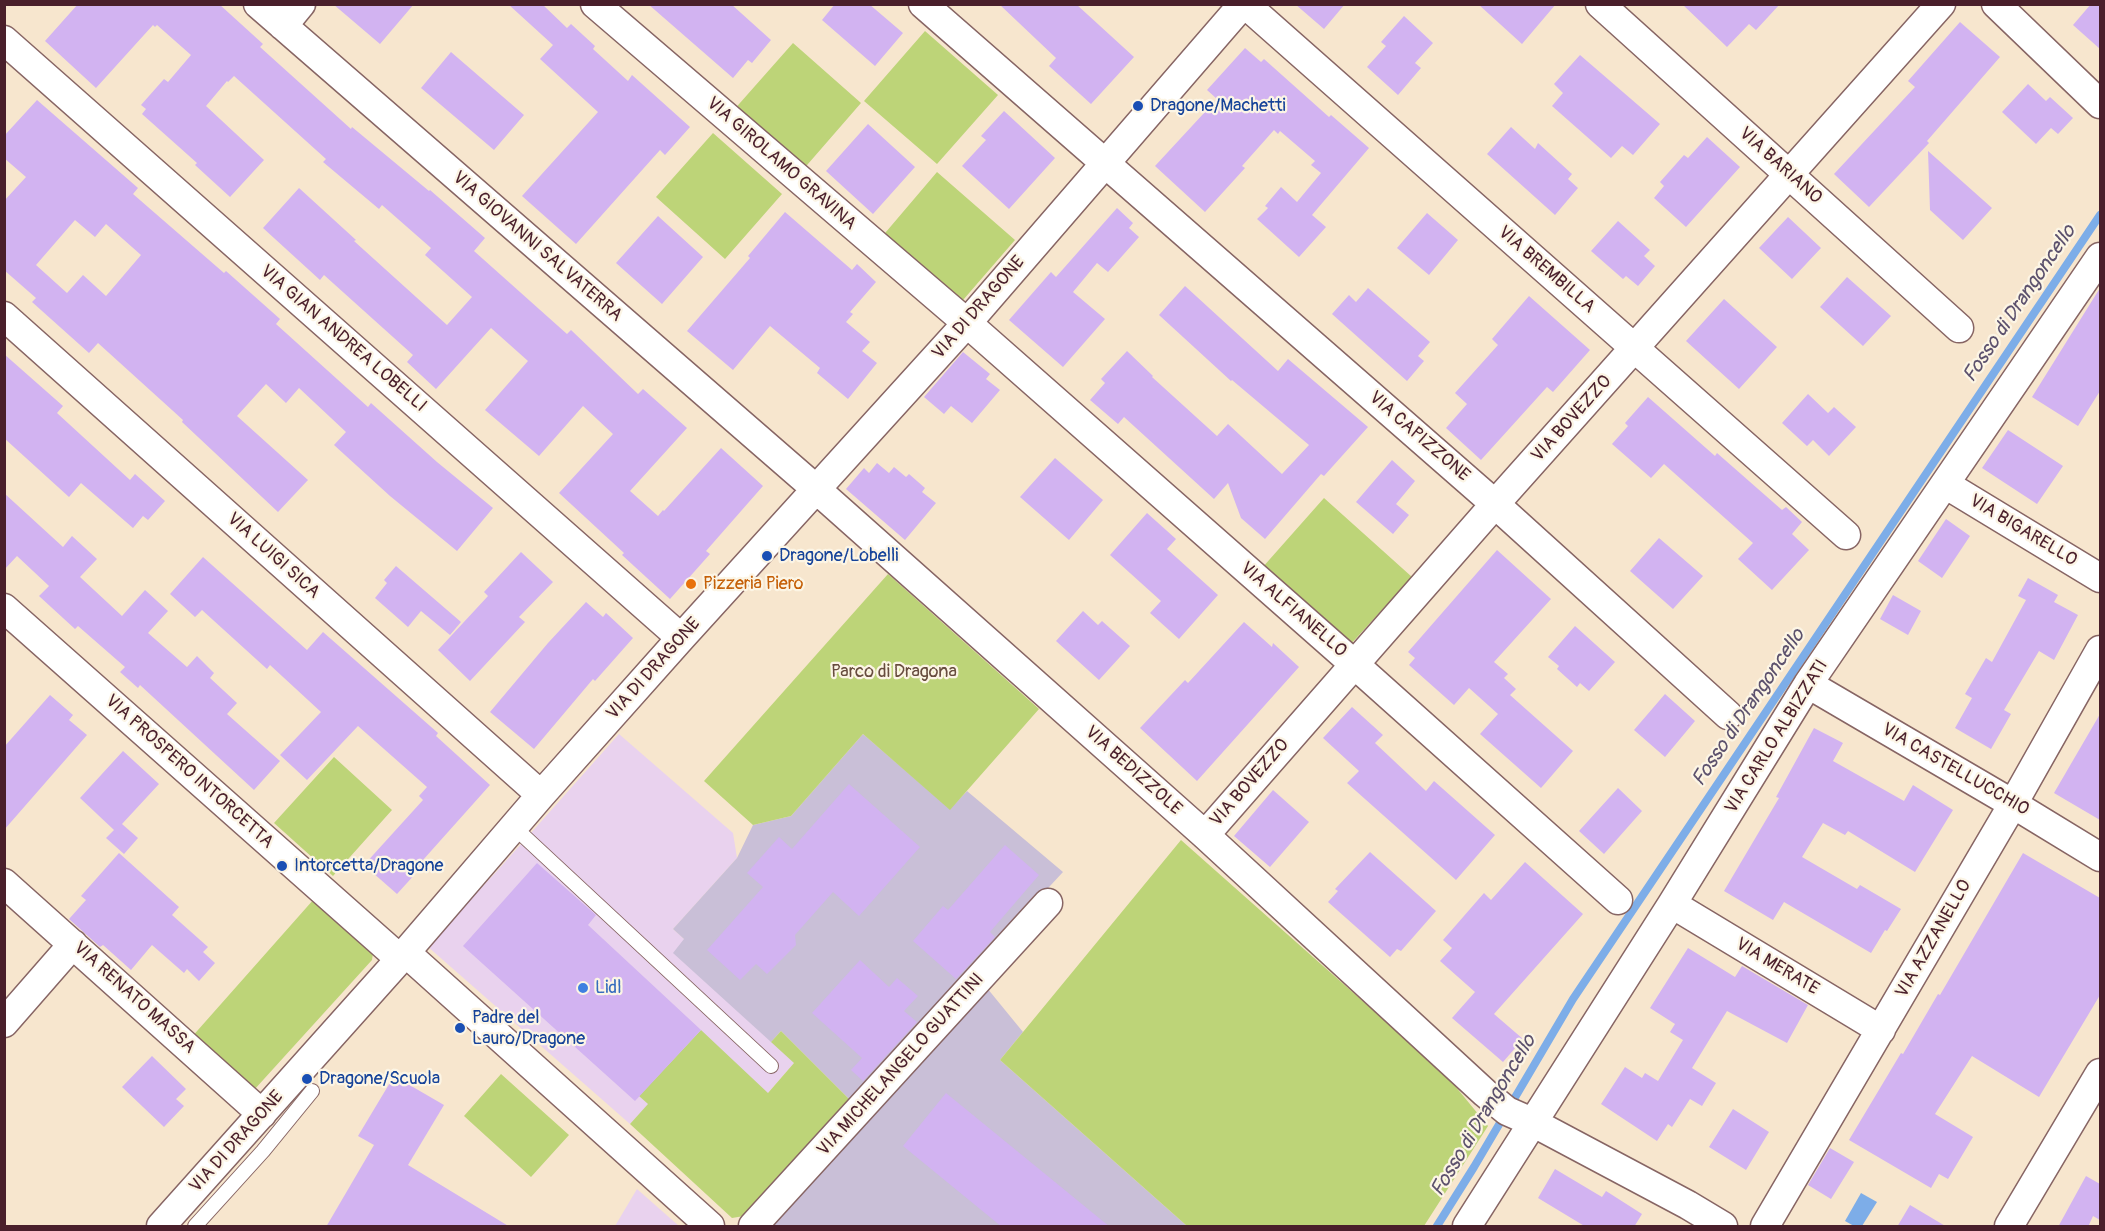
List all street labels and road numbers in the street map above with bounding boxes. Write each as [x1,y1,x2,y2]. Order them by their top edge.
street label: VIA GIROLAMO GRAVINA [702,93,860,235]
street label: VIA BARIANO [1734,123,1826,209]
street label: VIA GIOVANNI SALVATERRA [448,167,626,327]
street label: VIA BREMBILLA [1493,222,1599,318]
street label: VIA DI DRAGONE [928,252,1030,364]
street label: VIA GIAN ANDREA LOBELLI [255,261,431,417]
street label: VIA BOVEZZO [1527,371,1617,467]
street label: VIA CAPIZZONE [1364,387,1474,487]
street label: VIA BIGARELLO [1965,490,2081,572]
street label: VIA LUIGI SICA [222,509,324,603]
street label: VIA ALFIANELLO [1235,558,1351,662]
street label: VIA DI DRAGONE [602,613,706,725]
street label: VIA CARLO ALBIZZATI [1721,656,1833,818]
street label: VIA PROSPERO INTORCETTA [100,691,278,853]
street label: VIA CASTELLUCCHIO [1878,719,2032,821]
street label: VIA BEDIZZOLE [1080,722,1186,820]
street label: VIA BOVEZZO [1206,735,1294,831]
street label: VIA AZZANELLO [1891,876,1977,1002]
street label: VIA MERATE [1731,934,1823,1000]
street label: VIA RENATO MASSA [69,938,199,1058]
street label: VIA MICHELANGELO GUATTINI [813,969,989,1161]
street label: VIA DI DRAGONE [185,1086,289,1198]

